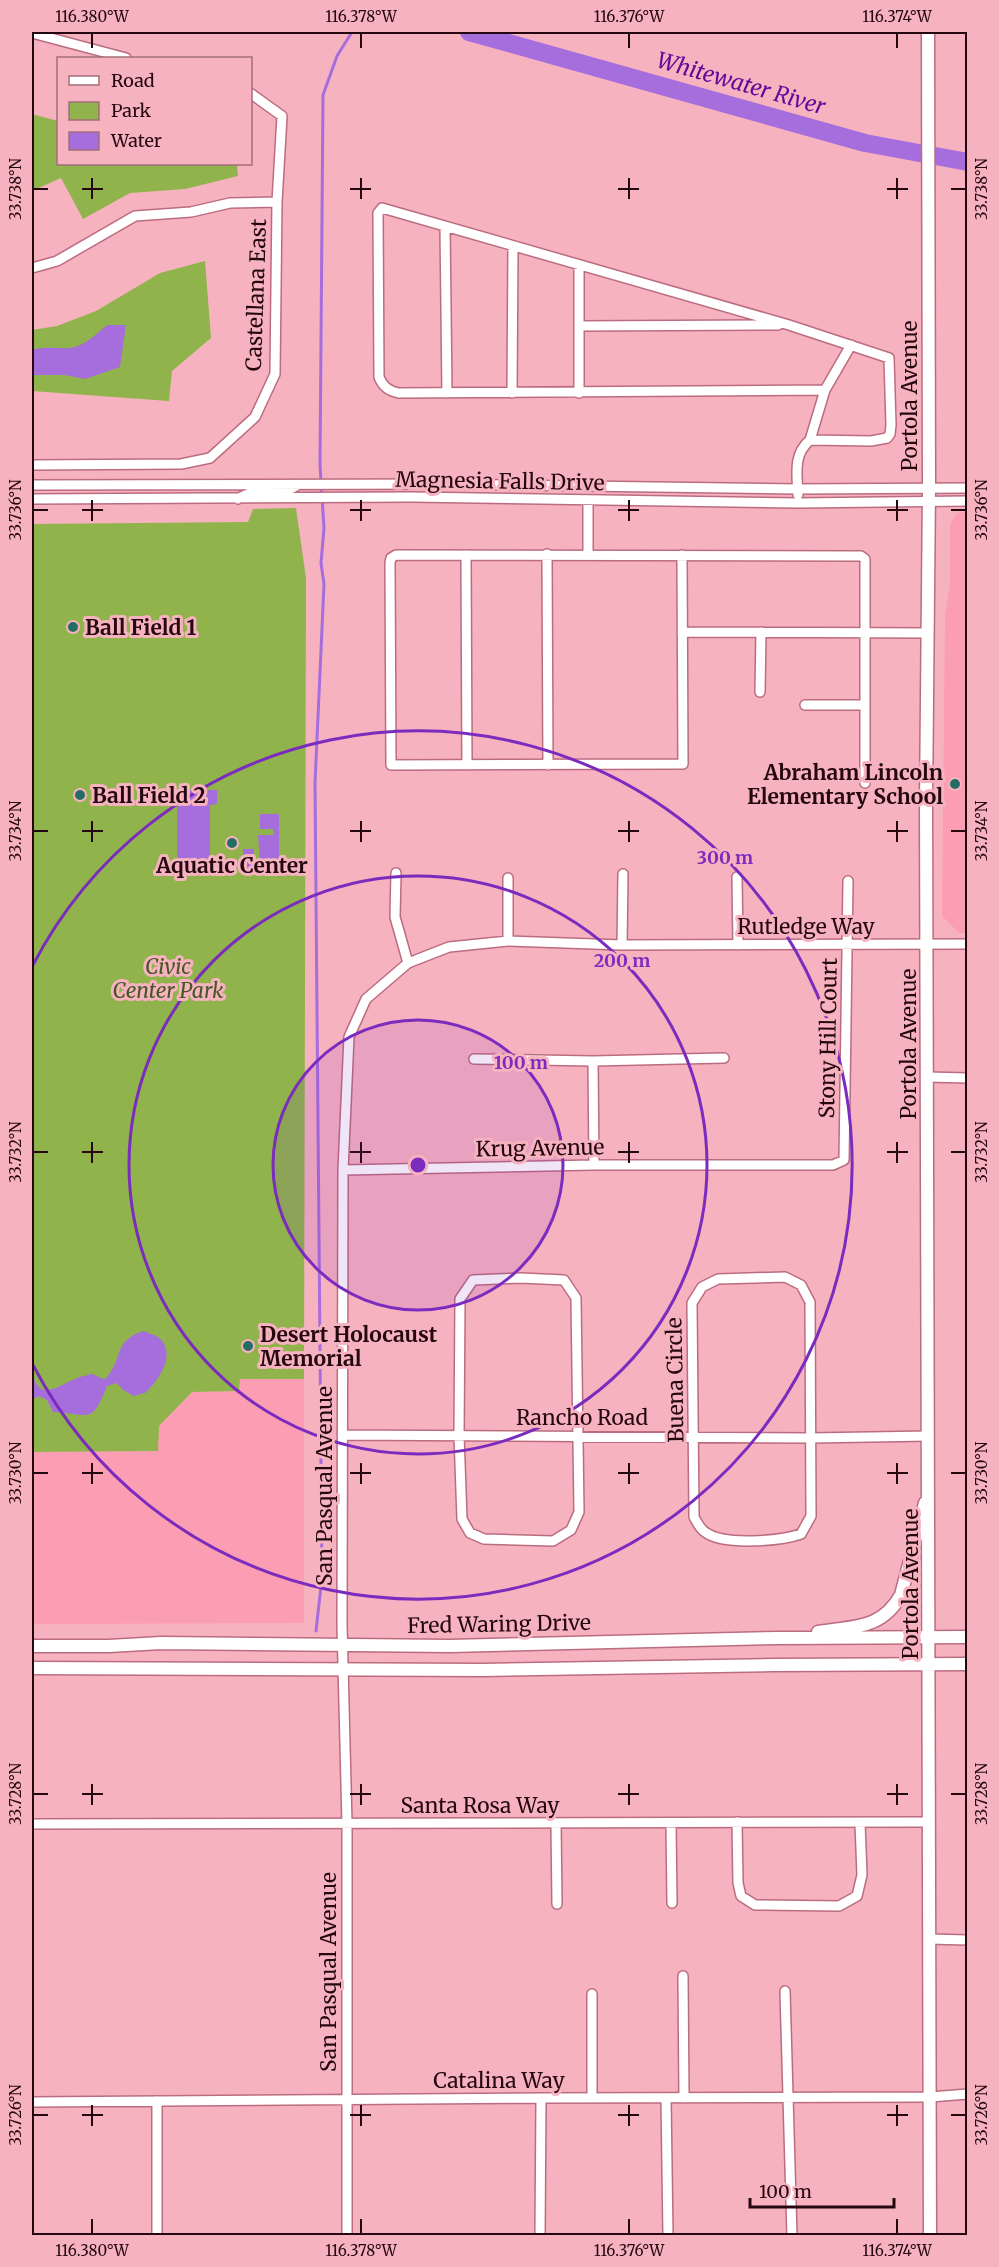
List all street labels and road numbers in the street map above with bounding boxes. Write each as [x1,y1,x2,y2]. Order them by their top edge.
street label: Castellana East [240,218,272,372]
street label: Portola Avenue [896,320,923,472]
street label: Magnesia Falls Drive [395,466,605,496]
street label: Rutledge Way [737,913,876,940]
street label: Stony Hill Court [813,957,843,1119]
street label: Portola Avenue [895,968,922,1120]
street label: Krug Avenue [475,1133,605,1163]
street label: Buena Circle [660,1317,690,1443]
street label: San Pasqual Avenue [311,1386,338,1586]
street label: Rancho Road [516,1404,648,1431]
street label: Portola Avenue [897,1508,924,1660]
street label: Fred Waring Drive [407,1609,591,1639]
street label: Santa Rosa Way [400,1792,560,1819]
street label: San Pasqual Avenue [315,1872,342,2072]
street label: Catalina Way [433,2067,565,2094]

